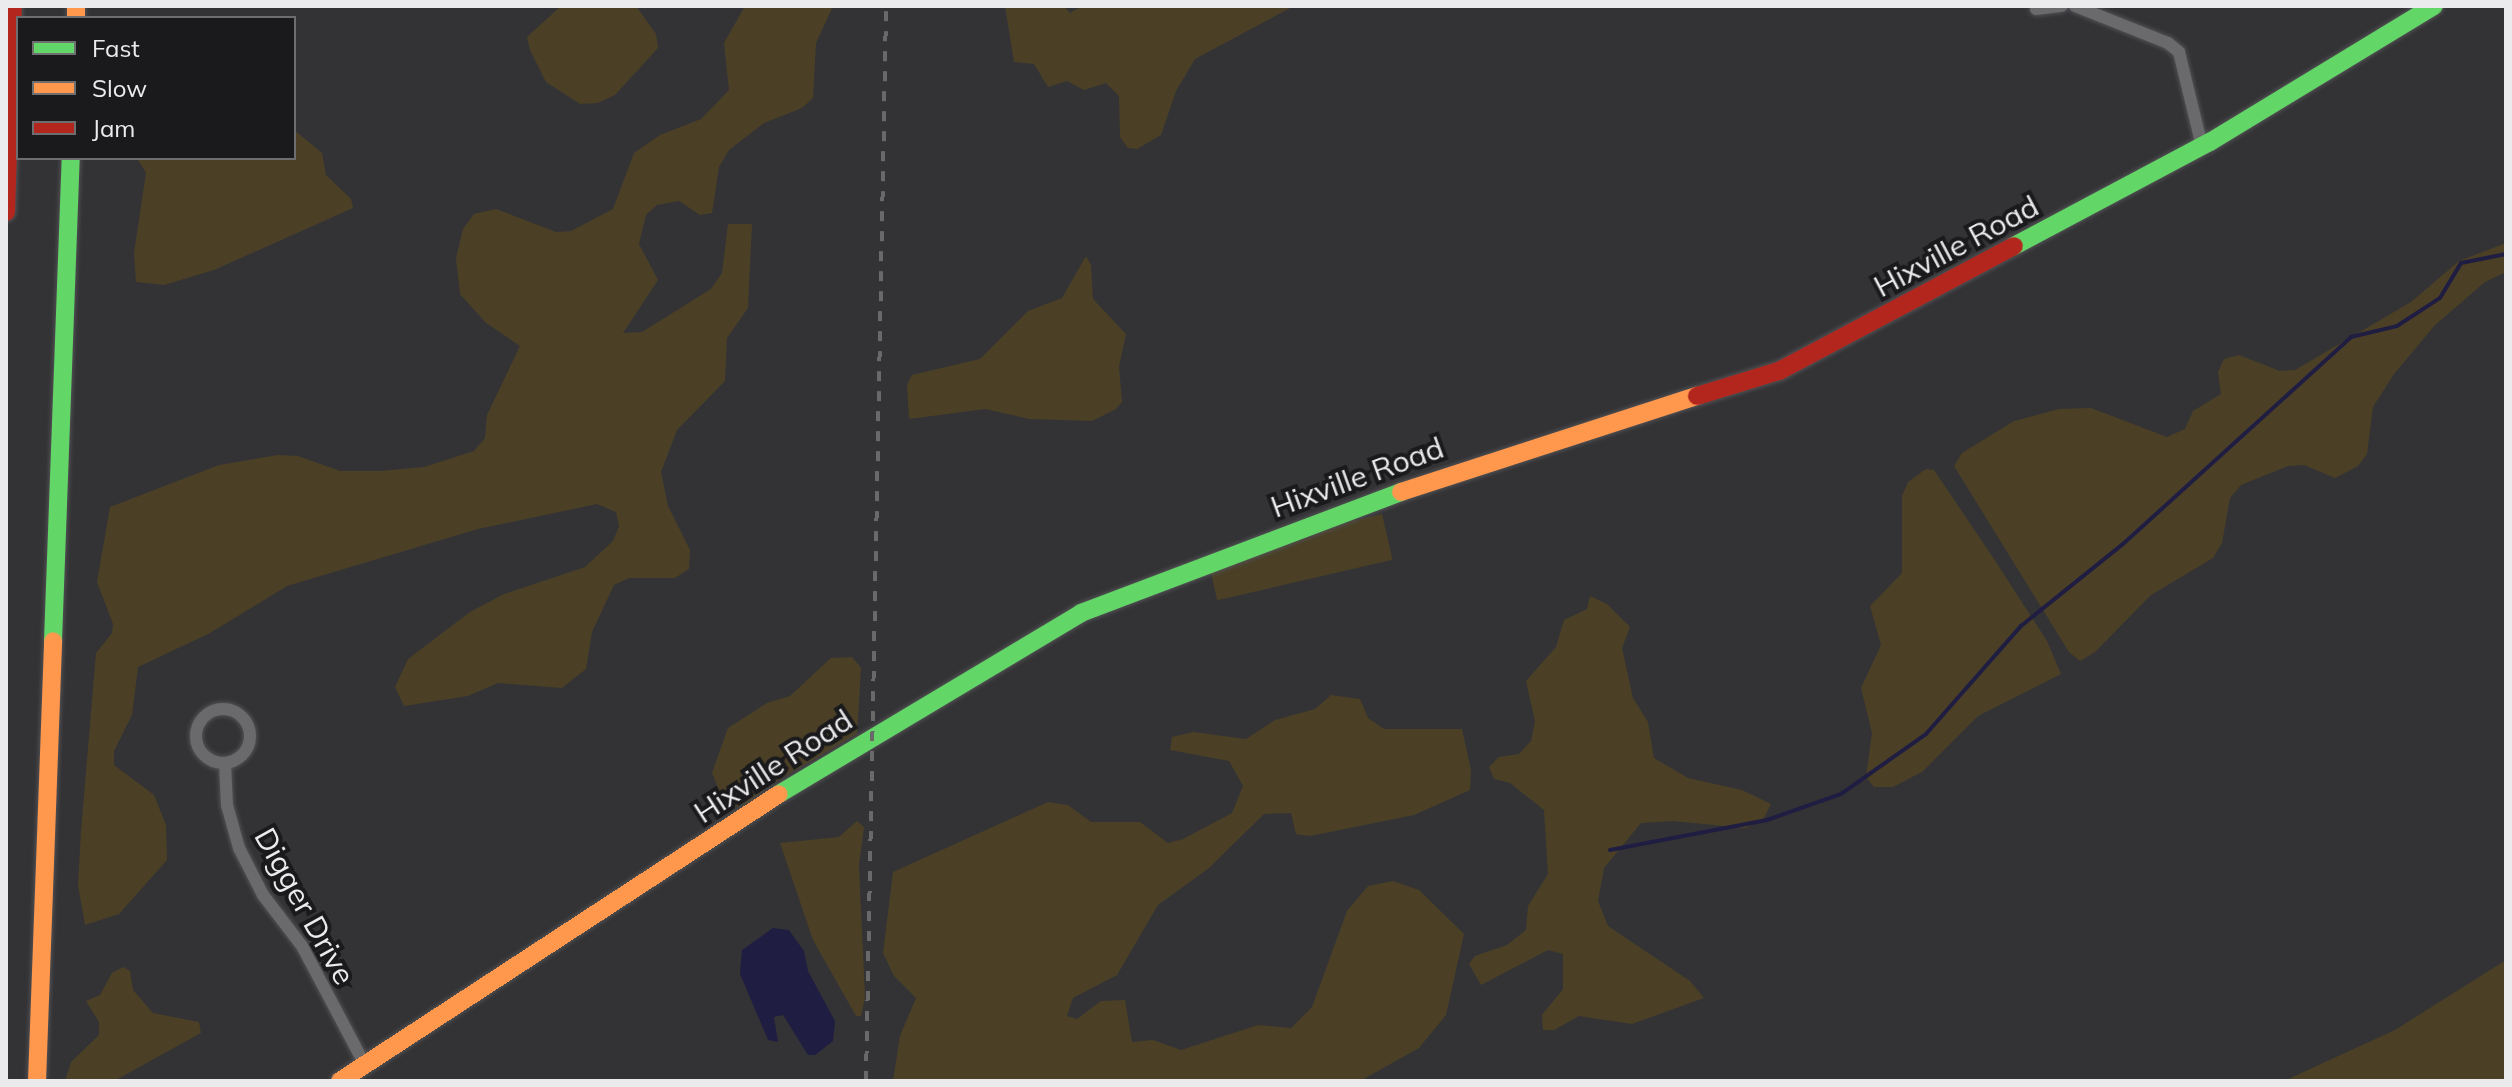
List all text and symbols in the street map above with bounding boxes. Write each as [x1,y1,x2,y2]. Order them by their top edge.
legend [16,16,296,160]
text: Fast [92,33,140,63]
text: Slow [92,73,147,103]
text: Jam [92,113,135,143]
street label: Hixville Road [1868,188,2044,304]
street label: Hixville Road [1266,429,1448,525]
street label: Hixville Road [687,702,859,830]
street label: Digger Drive [247,822,363,990]

